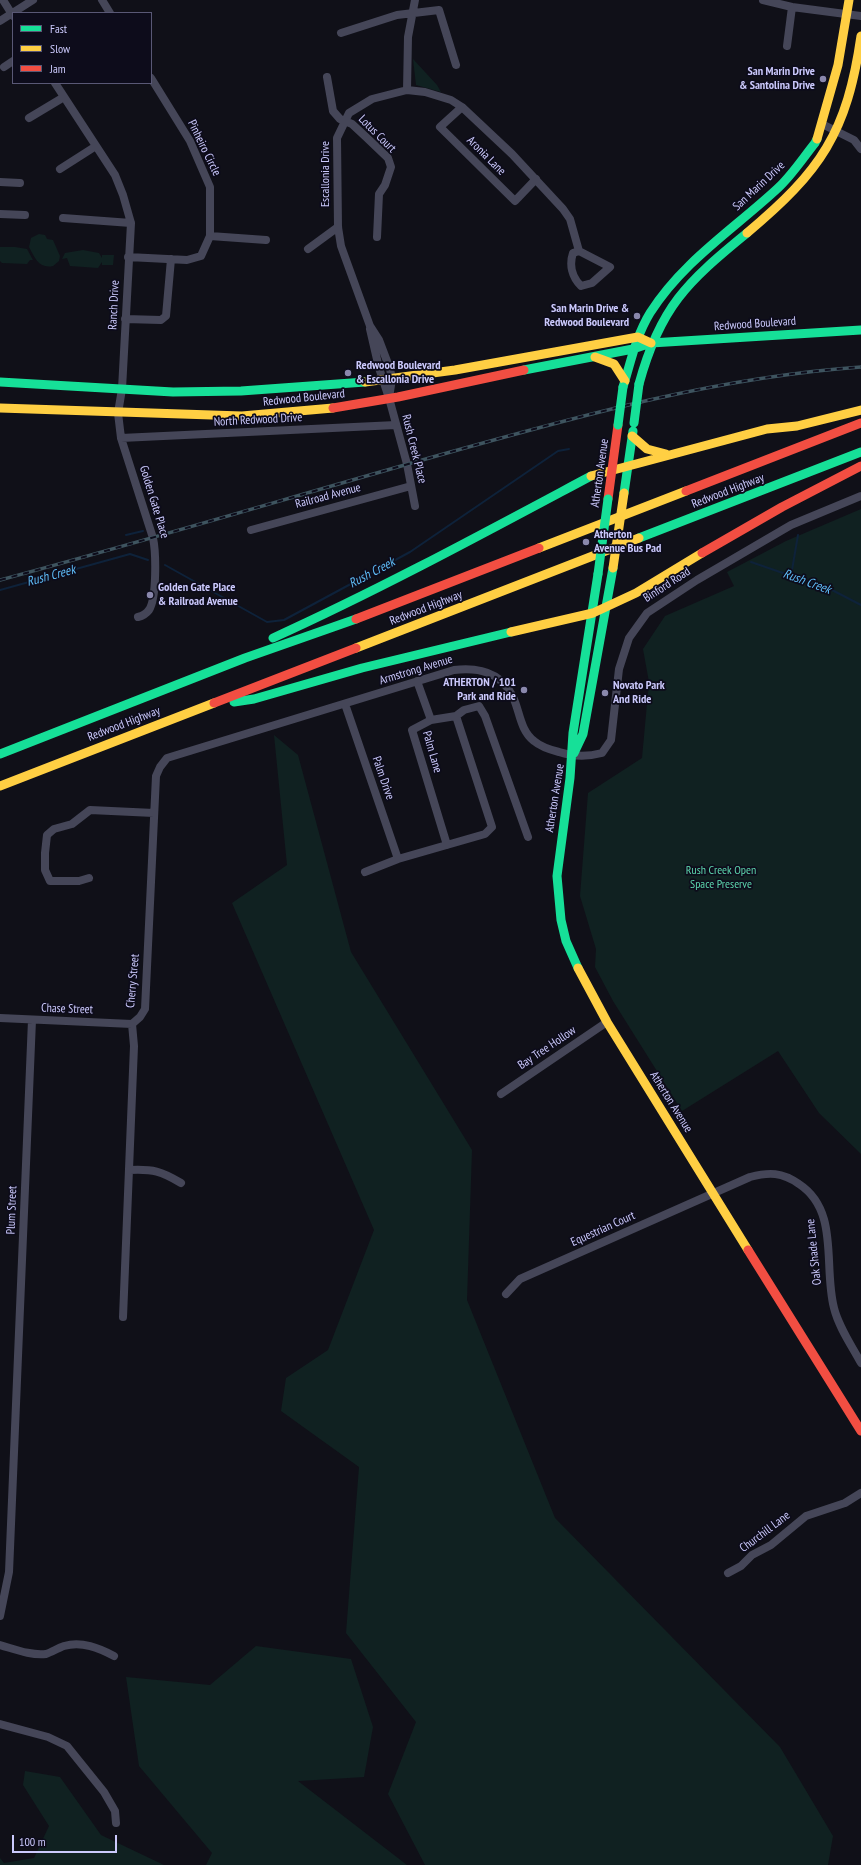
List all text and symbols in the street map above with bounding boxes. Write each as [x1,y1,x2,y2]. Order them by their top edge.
legend [12,12,152,84]
text: Fast [50,21,67,36]
text: Slow [50,41,70,56]
text: Jam [50,61,66,76]
place label: San Marin Drive & Santolina Drive [739,65,815,93]
marker: San Marin Drive & Santolina Drive [818,74,828,84]
street label: Lotus Court [355,112,399,156]
street label: Pinheiro Circle [184,118,224,178]
street label: Aronia Lane [464,134,508,178]
street label: Escallonia Drive [319,141,333,207]
street label: San Marin Drive [730,158,788,214]
street label: Ranch Drive [106,280,122,330]
place label: San Marin Drive & Redwood Boulevard [544,302,629,330]
marker: San Marin Drive & Redwood Boulevard [632,311,642,321]
street label: Redwood Boulevard [714,314,796,334]
place label: Redwood Boulevard & Escallonia Drive [356,359,441,387]
marker: Redwood Boulevard & Escallonia Drive [343,368,353,378]
street label: Redwood Boulevard [262,387,346,409]
street label: North Redwood Drive [213,410,303,430]
street label: Rush Creek Place [398,413,430,485]
street label: Atherton Avenue [588,438,612,508]
street label: Golden Gate Place [136,464,172,540]
street label: Redwood Highway [690,471,766,511]
street label: Railroad Avenue [294,480,362,512]
place label: Atherton Avenue Bus Pad [594,528,661,556]
marker: Atherton Avenue Bus Pad [581,537,591,547]
water label: Rush Creek [346,554,398,592]
water label: Rush Creek [25,562,77,590]
street label: Binford Road [641,564,693,606]
water label: Rush Creek [781,566,833,598]
place label: Golden Gate Place & Railroad Avenue [158,581,238,609]
street label: Redwood Highway [388,588,464,628]
marker: Golden Gate Place & Railroad Avenue [145,590,155,600]
street label: Armstrong Avenue [378,652,454,688]
place label: ATHERTON / 101 Park and Ride [443,676,516,704]
place label: Novato Park And Ride [613,679,665,707]
marker: ATHERTON / 101 Park and Ride [519,685,529,695]
marker: Novato Park And Ride [600,688,610,698]
street label: Redwood Highway [86,704,162,744]
street label: Palm Lane [419,729,445,775]
street label: Palm Drive [369,754,397,802]
street label: Atherton Avenue [542,763,568,833]
park label: Rush Creek Open Space Preserve [686,864,756,892]
street label: Cherry Street [123,953,143,1009]
street label: Chase Street [41,1001,93,1017]
street label: Bay Tree Hollow [515,1023,579,1073]
street label: Atherton Avenue [647,1069,695,1135]
street label: Plum Street [4,1185,20,1235]
street label: Equestrian Court [569,1208,637,1250]
street label: Oak Shade Lane [803,1218,825,1286]
street label: Churchill Lane [737,1508,793,1556]
scale bar [14,1827,119,1853]
text: 100 m [19,1834,46,1849]

